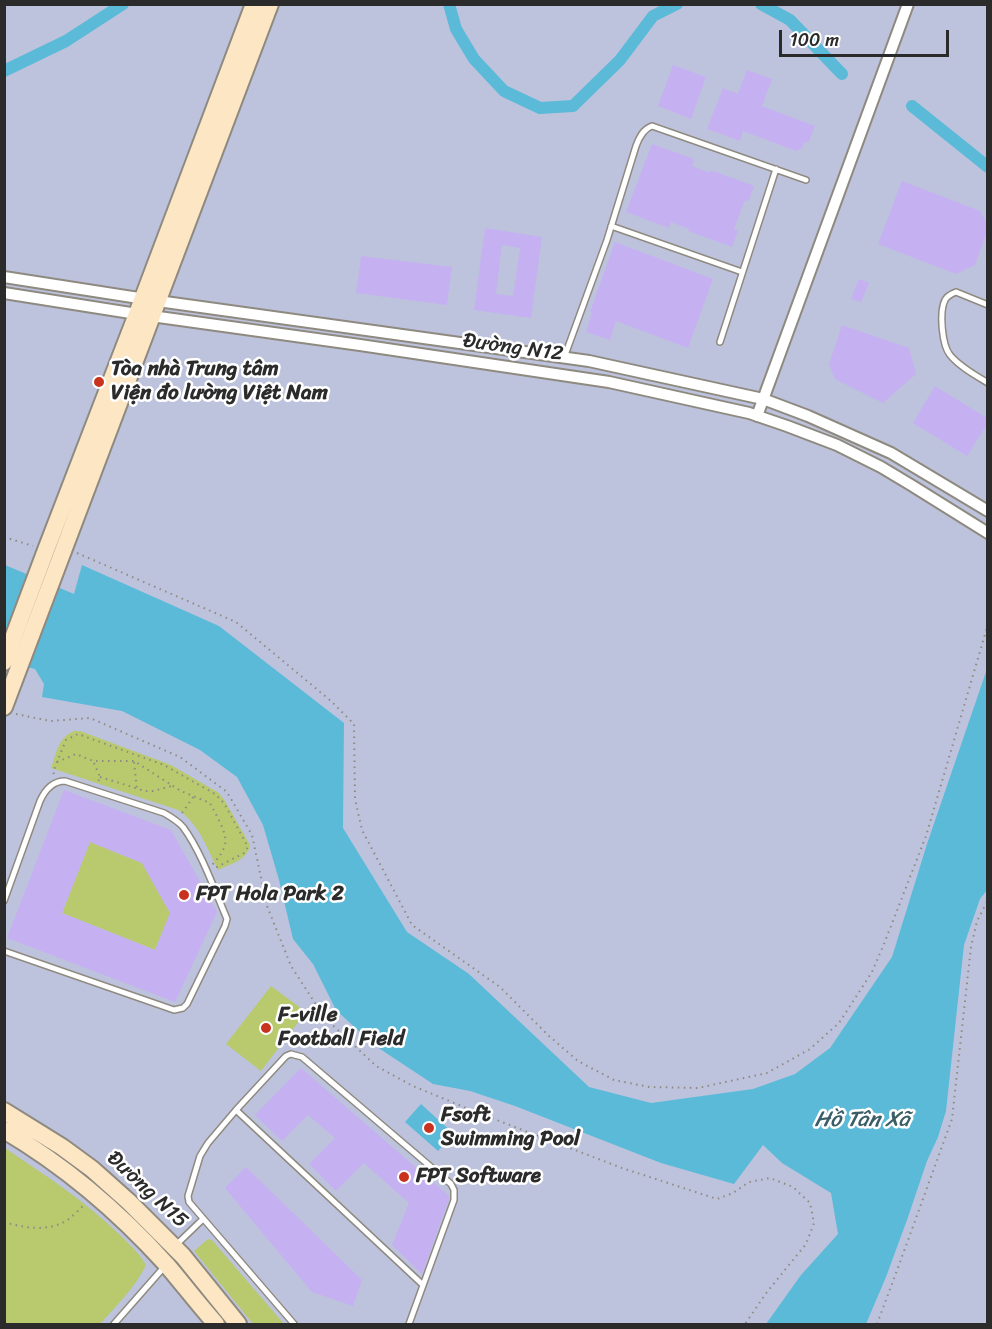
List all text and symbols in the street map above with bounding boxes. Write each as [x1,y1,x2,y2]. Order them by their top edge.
scale bar [782,18,952,56]
text: 100 m [790,24,839,56]
street label: Đường N12 [461,328,565,368]
place label: Tòa nhà Trung tâm Viện đo lường Việt Nam [111,357,328,407]
marker: Tòa nhà Trung tâm Viện đo lường Việt Nam [92,375,106,389]
place label: FPT Hola Park 2 [196,882,344,908]
marker: FPT Hola Park 2 [177,888,191,902]
place label: F-ville Football Field [278,1003,404,1053]
marker: F-ville Football Field [259,1021,273,1035]
place label: Fsoft Swimming Pool [441,1103,580,1153]
water label: Hồ Tân Xã [814,1107,910,1133]
marker: Fsoft Swimming Pool [422,1121,436,1135]
street label: Đường N15 [101,1146,193,1234]
place label: FPT Software [416,1164,541,1190]
marker: FPT Software [397,1170,411,1184]

